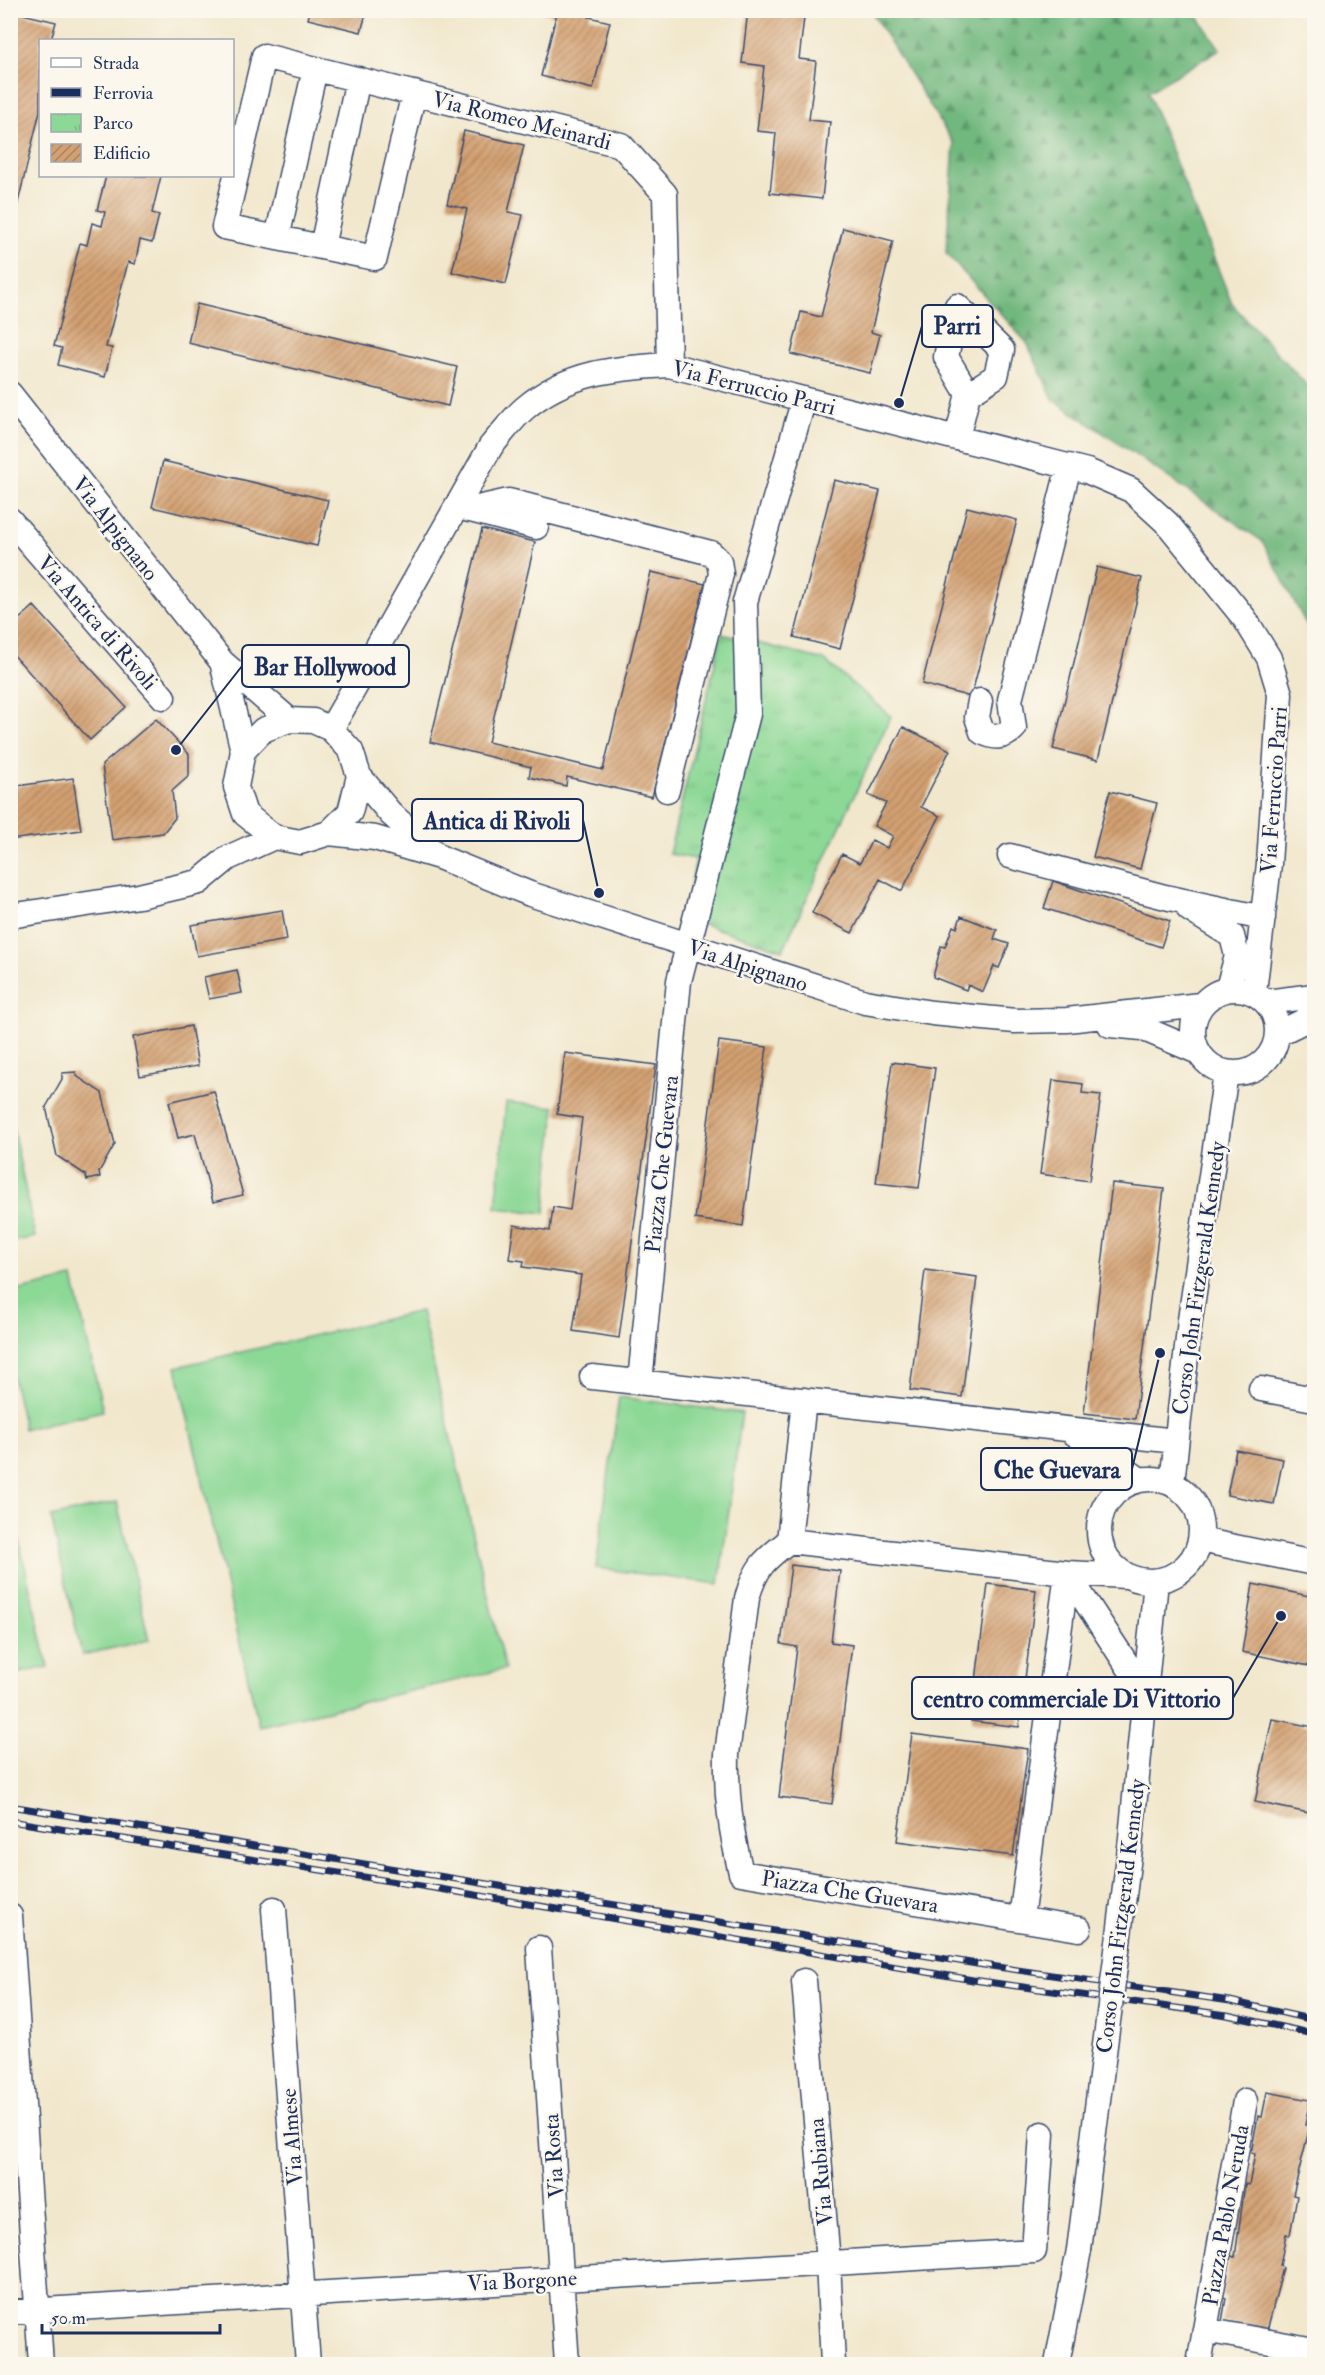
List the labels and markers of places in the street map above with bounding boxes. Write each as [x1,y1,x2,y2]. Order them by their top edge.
callout: Parri [922,305,993,347]
callout: Bar Hollywood [242,645,409,687]
callout: Antica di Rivoli [412,799,583,841]
callout: Che Guevara [981,1448,1132,1490]
callout: centro commerciale Di Vittorio [912,1677,1233,1719]

